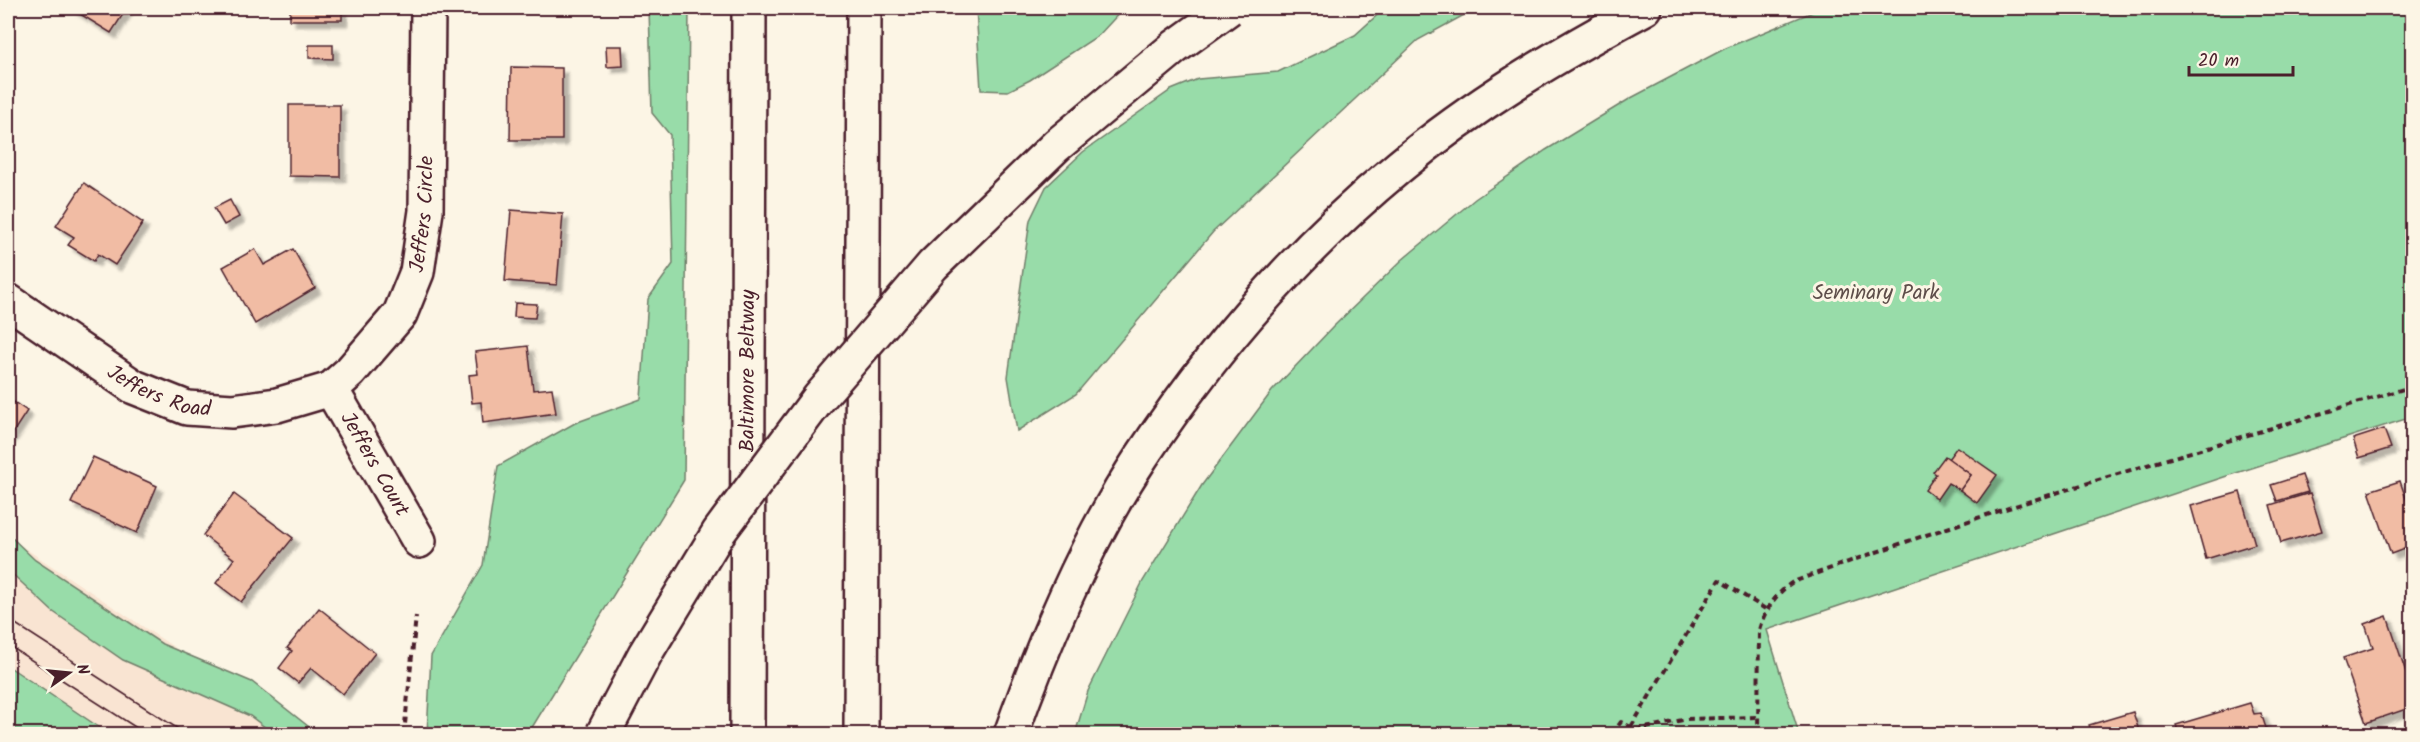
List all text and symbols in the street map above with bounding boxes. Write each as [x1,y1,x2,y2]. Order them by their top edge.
scale bar [2189,39,2292,77]
text: 20 m [2198,47,2239,76]
street label: Jeffers Circle [401,155,443,275]
park label: Seminary Park [1813,277,1939,310]
street label: Baltimore Beltway [731,290,765,452]
street label: Jeffers Road [100,356,212,426]
street label: Jeffers Court [331,406,418,524]
north arrow [39,643,99,703]
text: N [69,661,95,678]

